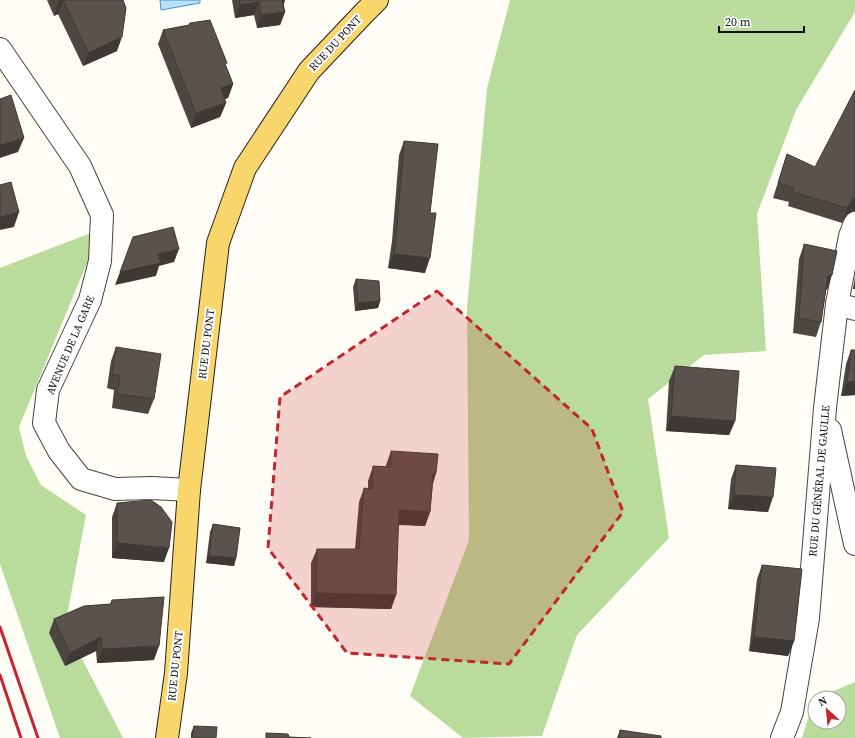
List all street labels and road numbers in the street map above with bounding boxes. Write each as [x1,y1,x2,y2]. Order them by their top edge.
street label: RUE DU PONT [306,12,365,74]
street label: AVENUE DE LA GARE [43,293,98,397]
street label: RUE DU PONT [195,308,218,380]
street label: RUE DU GÉNÉRAL DE GAULLE [805,404,834,557]
street label: RUE DU PONT [164,630,187,702]

